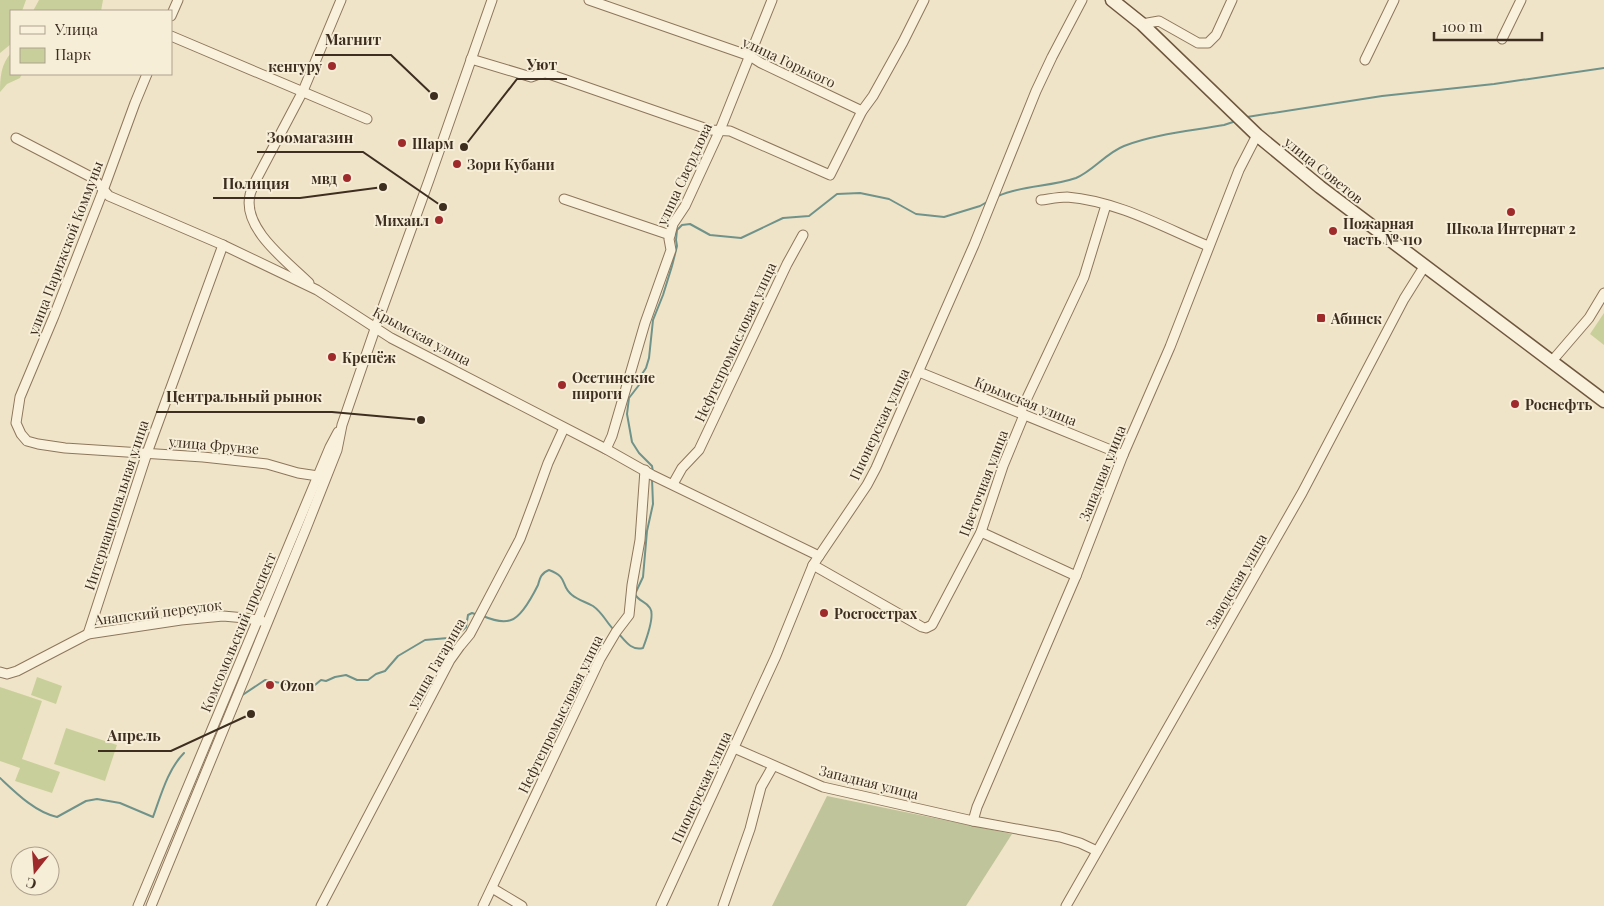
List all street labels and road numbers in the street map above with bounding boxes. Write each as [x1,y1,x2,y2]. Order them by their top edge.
street label: улица Горького [738,32,839,92]
street label: улица Свердлова [652,120,716,229]
street label: улица Советов [1280,132,1368,208]
street label: улица Парижской Коммуны [23,158,107,339]
street label: Нефтепромысловая улица [690,259,780,425]
street label: Крымская улица [370,302,474,370]
street label: Пионерская улица [845,365,913,483]
street label: Крымская улица [972,372,1080,430]
street label: Интернациональная улица [79,417,153,593]
street label: Западная улица [1074,422,1130,524]
street label: Цветочная улица [954,427,1012,539]
street label: улица Фрунзе [167,432,260,458]
street label: Заводская улица [1201,530,1271,632]
street label: Комсомольский проспект [196,549,280,715]
street label: Анапский переулок [92,595,223,629]
street label: улица Гагарина [402,614,470,712]
street label: Нефтепромысловая улица [513,632,607,796]
street label: Пионерская улица [667,728,735,846]
street label: Западная улица [817,760,921,804]

